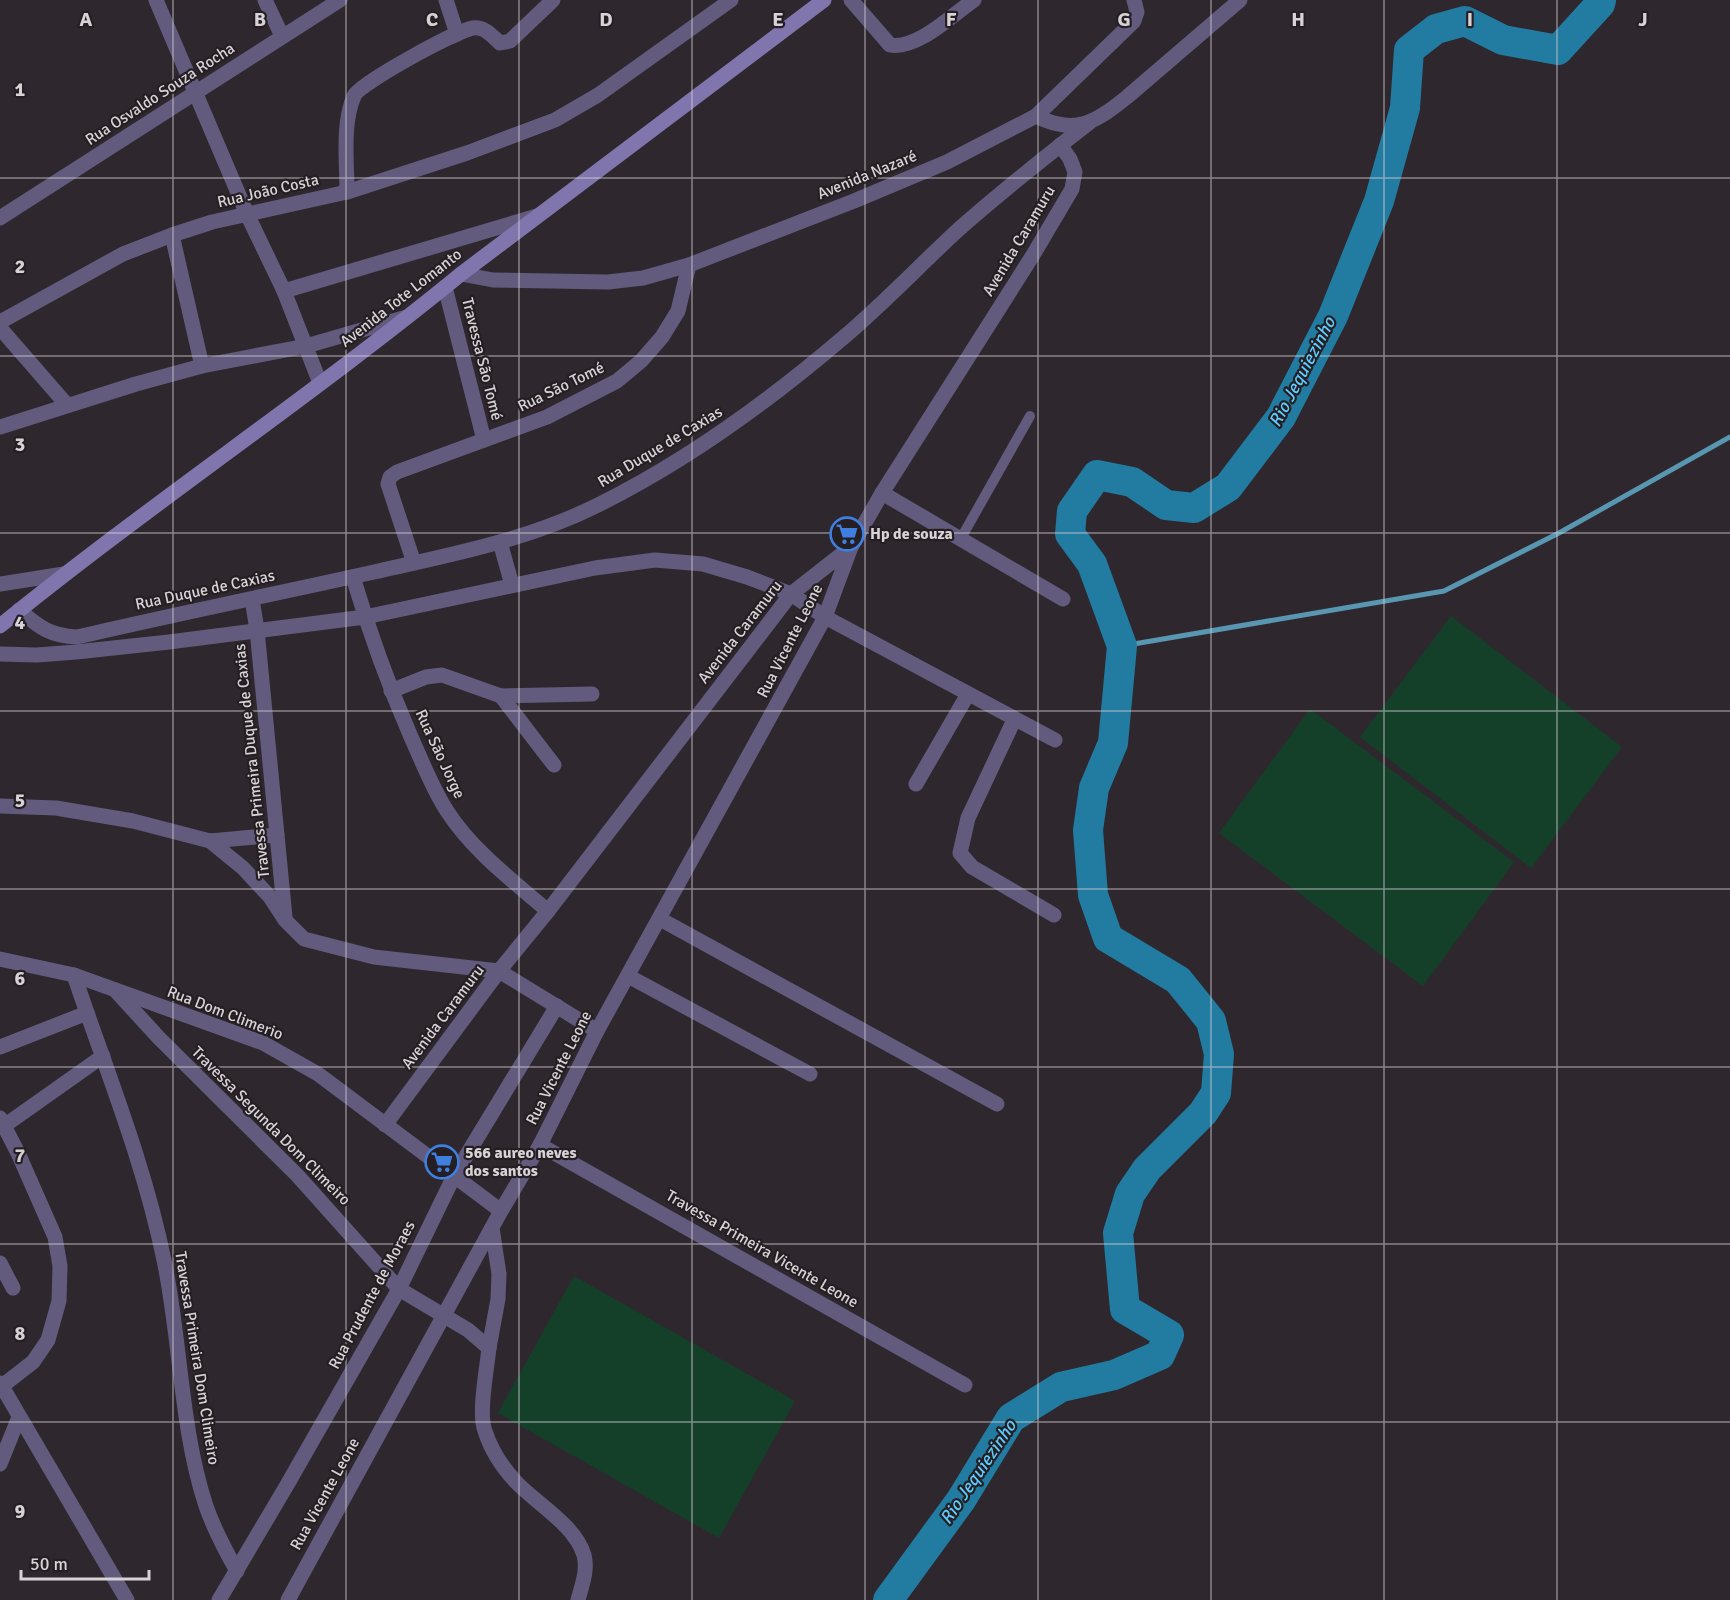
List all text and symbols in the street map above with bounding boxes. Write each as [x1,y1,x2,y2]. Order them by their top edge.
text: A [80,7,93,32]
text: B [254,7,266,32]
text: C [426,7,438,32]
text: D [599,7,613,32]
text: E [772,7,784,32]
text: F [946,7,957,32]
text: G [1117,7,1131,32]
text: H [1291,7,1305,32]
text: I [1467,7,1473,32]
text: J [1638,7,1648,32]
street label: Rua Osvaldo Souza Rocha [81,38,239,150]
text: 1 [15,77,26,102]
street label: Avenida Nazaré [814,146,920,204]
street label: Rua João Costa [215,170,321,212]
street label: Avenida Caramuru [978,182,1060,300]
street label: Avenida Tote Lomanto [336,244,466,352]
text: 2 [15,254,25,279]
street label: Travessa São Tomé [457,296,507,422]
water label: Rio Jequiezinho [1264,312,1341,431]
street label: Rua São Tomé [514,357,608,417]
street label: Rua Duque de Caxias [594,402,726,492]
text: 3 [15,432,25,457]
supermarket icon: Hp de souza [829,516,865,552]
place label: Hp de souza [870,524,953,544]
street label: Rua Duque de Caxias [133,565,277,615]
street label: Avenida Caramuru [693,576,787,688]
street label: Rua Vicente Leone [753,581,827,701]
text: 4 [15,610,26,635]
street label: Travessa Primeira Duque de Caxias [230,643,274,879]
street label: Rua São Jorge [411,706,469,802]
text: 5 [15,788,25,813]
street label: Avenida Caramuru [397,961,489,1073]
text: 6 [15,966,26,991]
street label: Rua Dom Climerio [164,982,286,1044]
street label: Rua Vicente Leone [522,1008,596,1128]
street label: Travessa Segunda Dom Climeiro [187,1042,355,1210]
text: 7 [15,1143,26,1168]
place label: 566 aureo neves dos santos [465,1143,576,1181]
supermarket icon: 566 aureo neves dos santos [424,1144,460,1180]
street label: Travessa Primeira Vicente Leone [662,1186,862,1312]
street label: Rua Prudente de Moraes [324,1217,420,1373]
street label: Travessa Primeira Dom Climeiro [170,1250,224,1466]
text: 8 [15,1321,26,1346]
water label: Rio Jequiezinho [935,1414,1022,1528]
street label: Rua Vicente Leone [286,1434,364,1554]
text: 9 [15,1499,26,1524]
scale bar [21,1543,148,1581]
text: 50 m [30,1553,68,1575]

